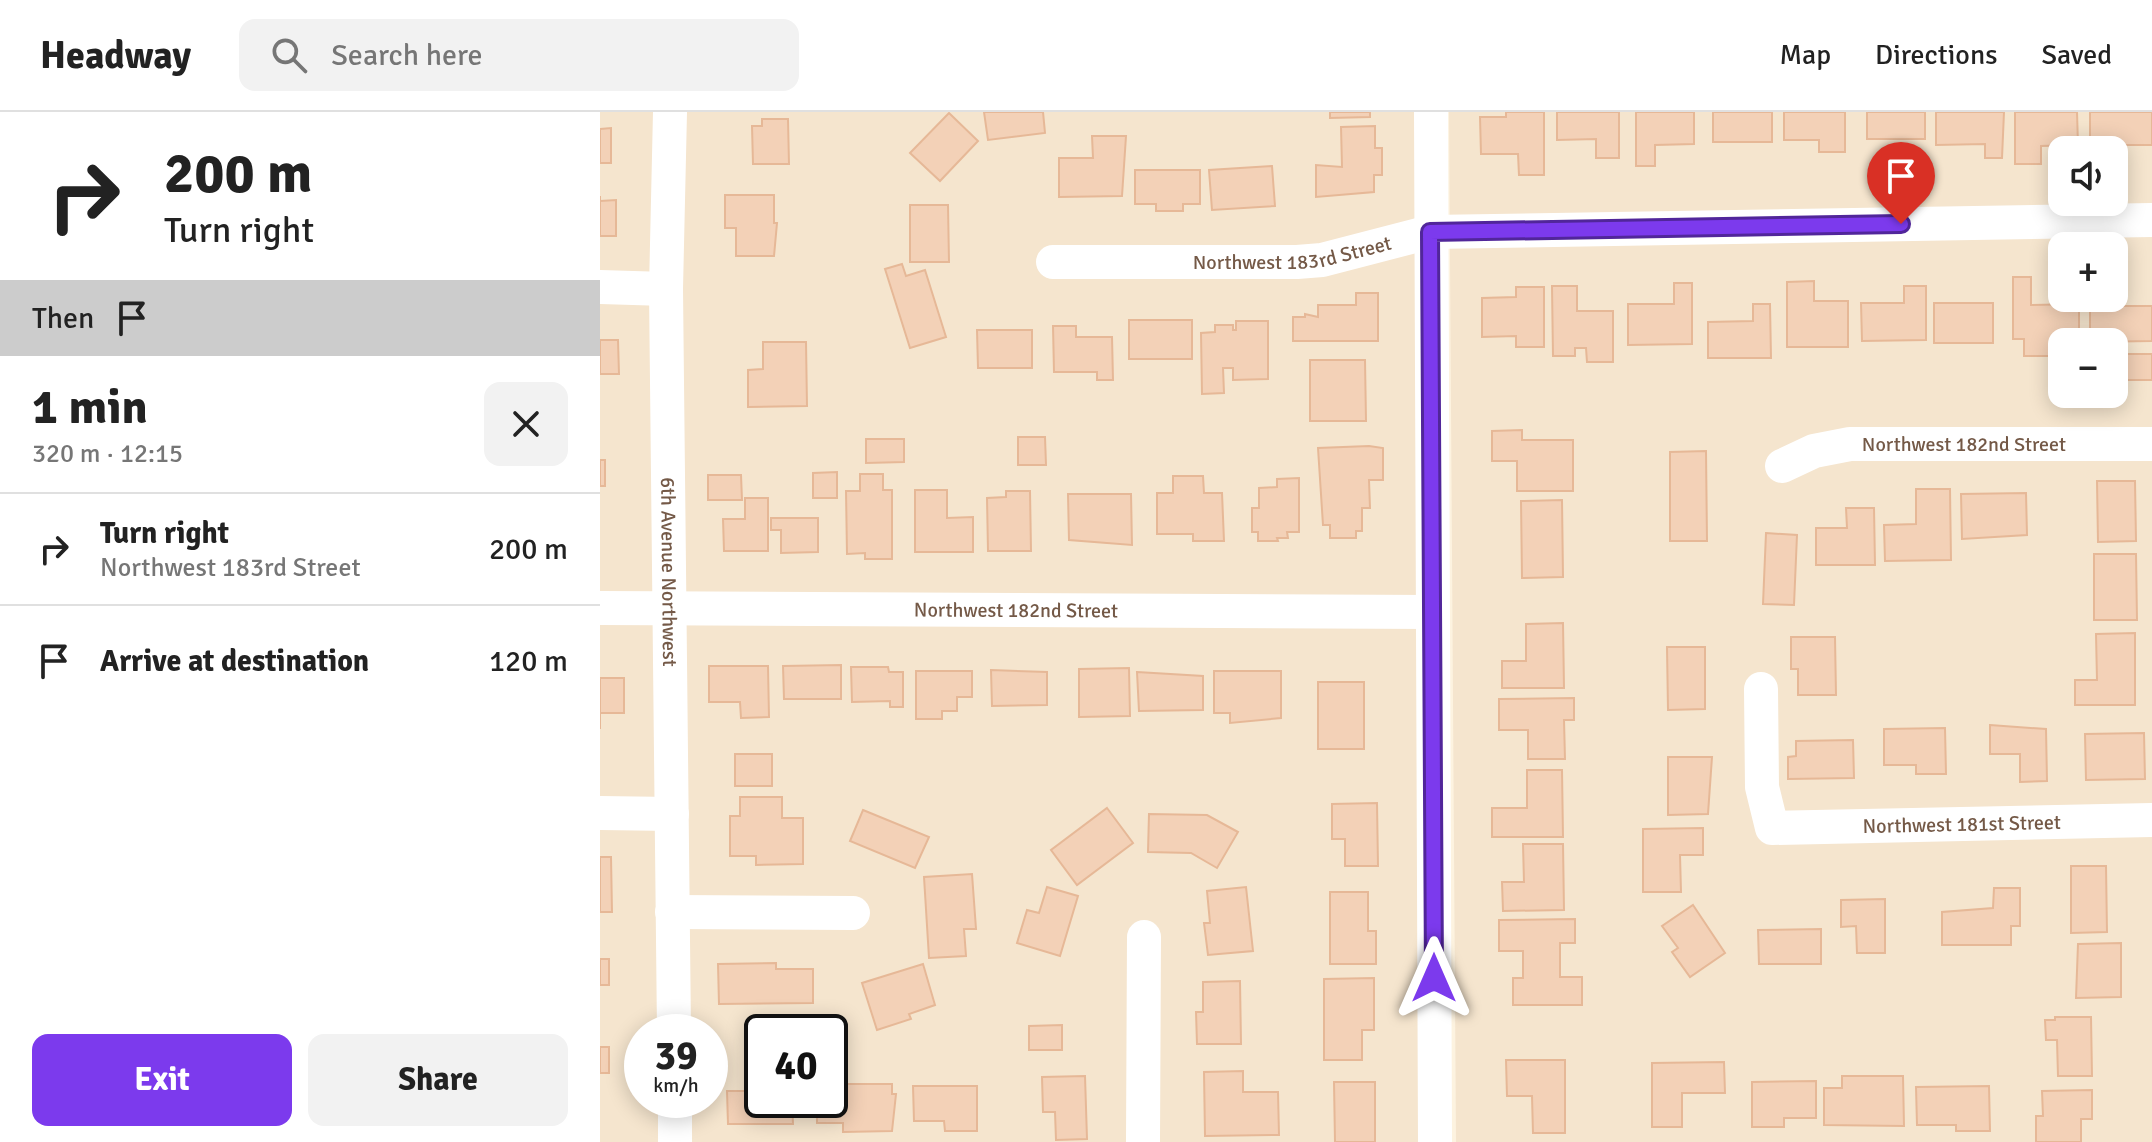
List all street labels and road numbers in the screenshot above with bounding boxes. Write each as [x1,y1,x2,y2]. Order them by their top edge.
street label: Northwest 183rd Street [1193,230,1394,275]
street label: Northwest 182nd Street [1862,432,2066,457]
street label: 6th Avenue Northwest [656,477,683,667]
street label: Northwest 182nd Street [914,597,1118,623]
street label: Northwest 181st Street [1862,809,2061,839]

